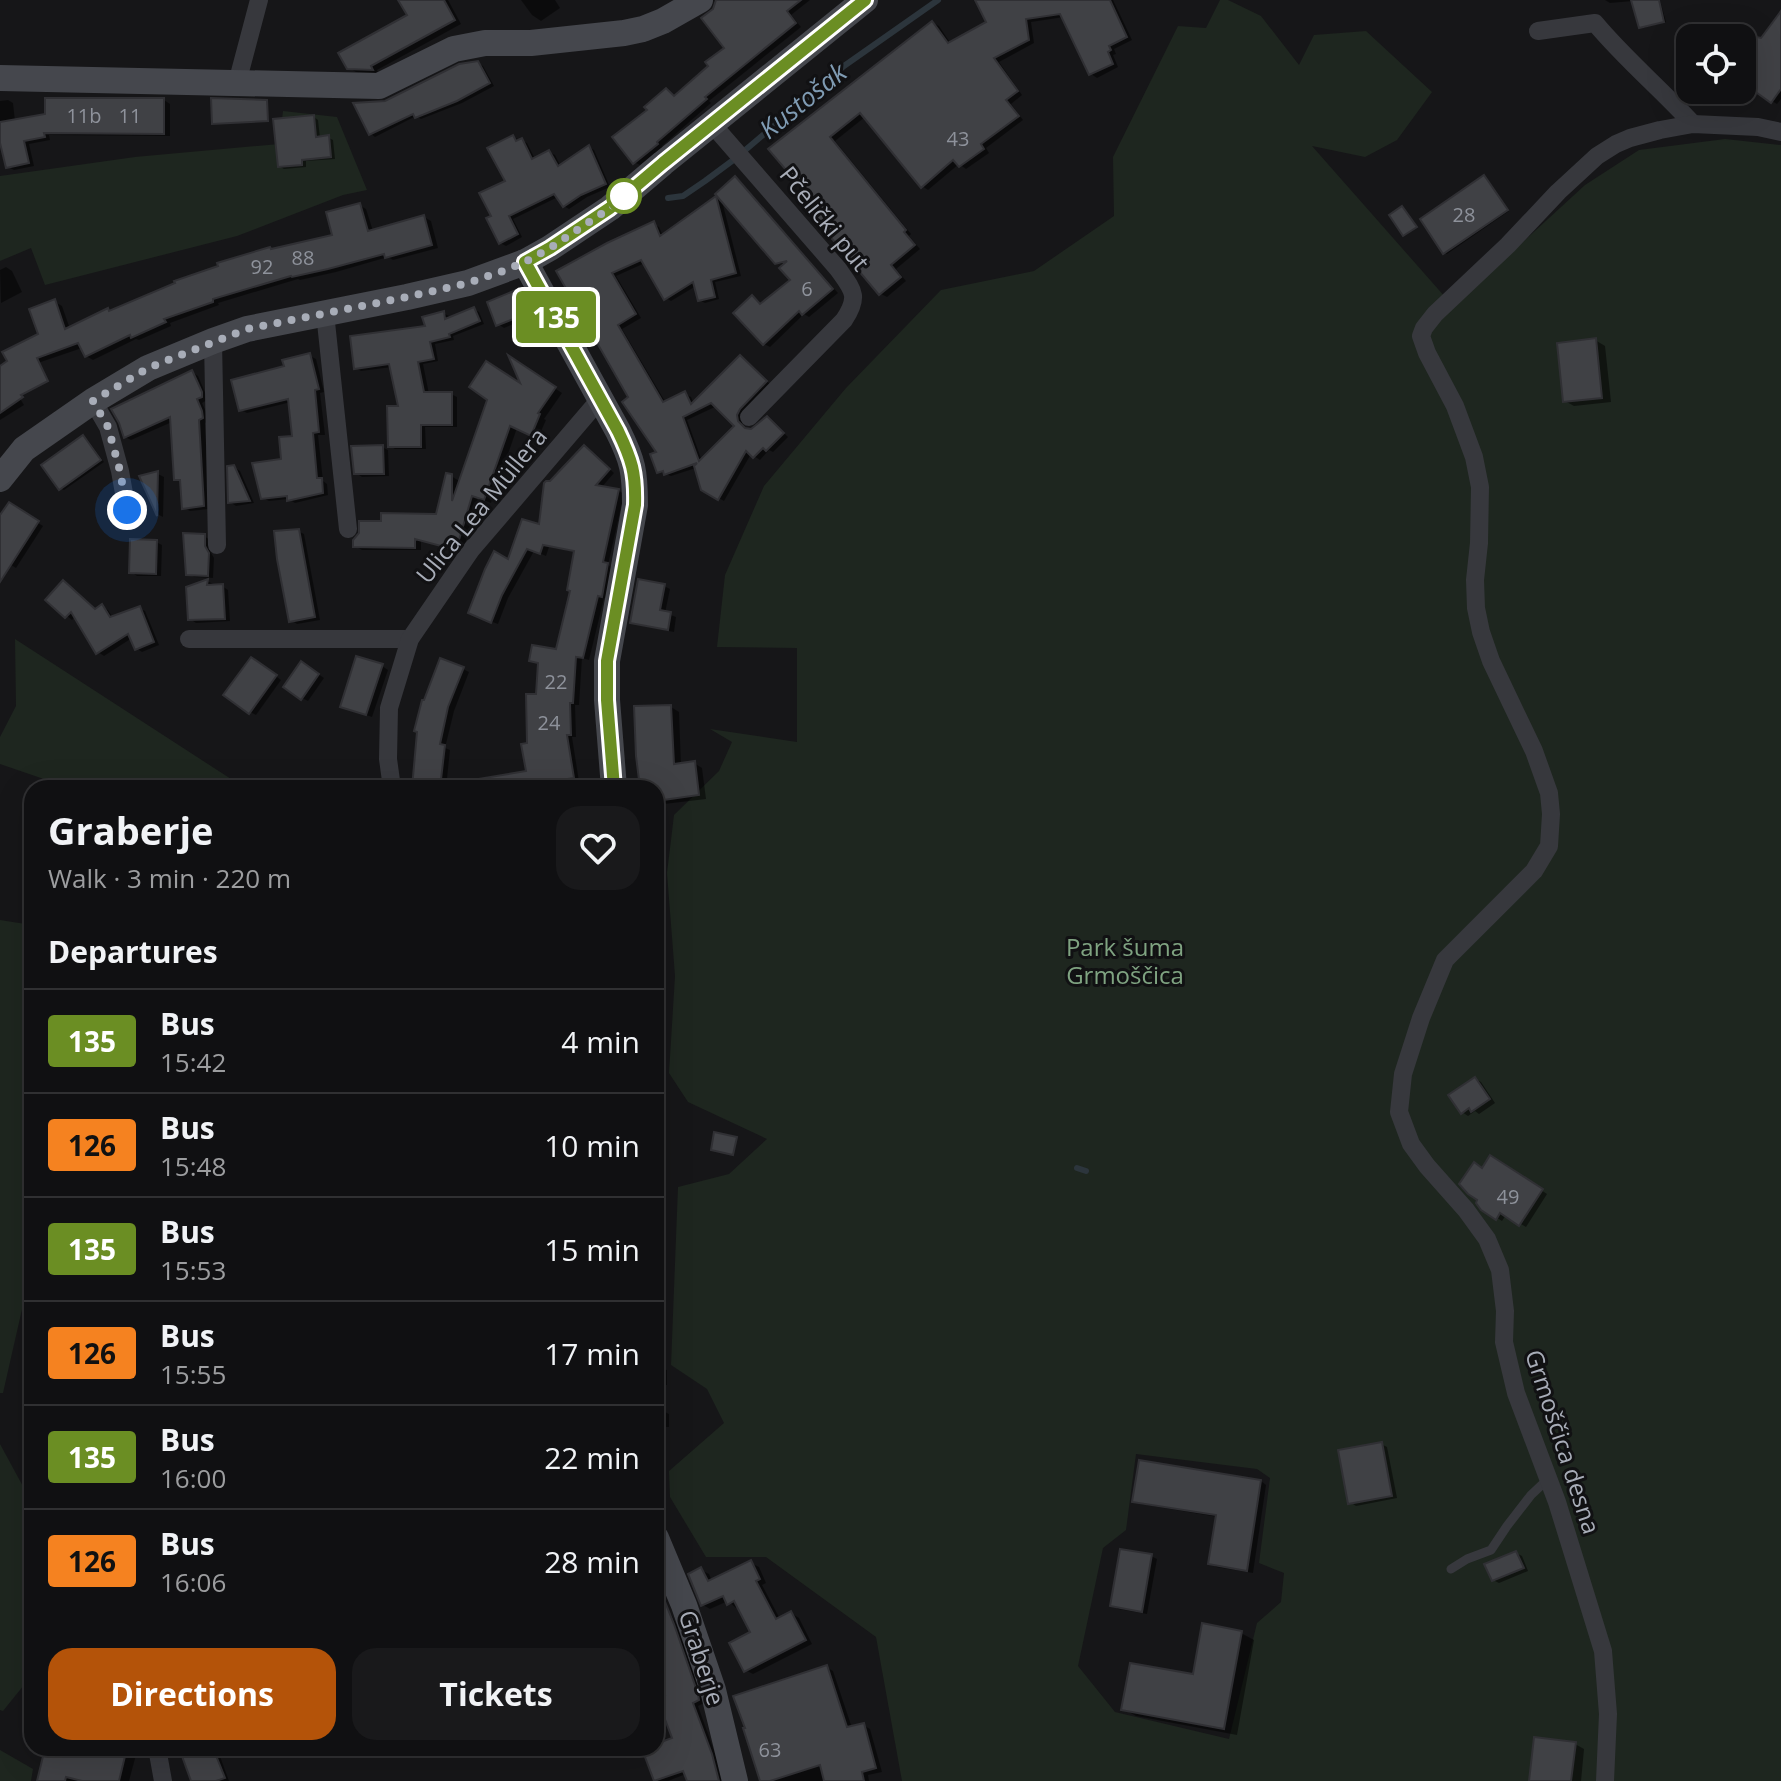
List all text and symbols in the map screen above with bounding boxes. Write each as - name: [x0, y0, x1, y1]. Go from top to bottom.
- map controls: [1676, 24, 1756, 104]
- button: locate: [1676, 24, 1756, 104]
- water label: Kustošak: [751, 53, 855, 146]
- house number: 11b: [66, 102, 102, 129]
- house number: 11: [119, 102, 141, 129]
- house number: 43: [947, 125, 969, 152]
- street label: Pčelički put: [773, 159, 878, 277]
- unlabelled marker: [607, 179, 641, 213]
- house number: 28: [1453, 201, 1475, 228]
- house number: 88: [292, 244, 314, 271]
- house number: 92: [251, 253, 273, 280]
- house number: 6: [801, 275, 813, 302]
- line badge: 135: [510, 291, 602, 343]
- text: 135: [532, 298, 580, 336]
- street label: Ulica Lea Müllera: [408, 420, 554, 590]
- your location: [107, 490, 147, 530]
- house number: 22: [545, 668, 567, 695]
- house number: 24: [538, 709, 561, 736]
- text: Graberje: [48, 804, 214, 856]
- button: heart: [556, 806, 640, 890]
- text: Walk · 3 min · 220 m: [48, 860, 291, 896]
- park label: Park šuma Grmoščica: [1066, 930, 1184, 991]
- text: Departures: [48, 931, 218, 972]
- text: Bus: [160, 1003, 215, 1044]
- text: 4 min: [561, 1021, 640, 1062]
- text: 135: [68, 1022, 116, 1060]
- text: 15:42: [160, 1044, 226, 1080]
- text: Bus: [160, 1107, 215, 1148]
- text: 10 min: [544, 1125, 640, 1166]
- text: 126: [68, 1126, 116, 1164]
- text: 15:48: [160, 1148, 226, 1184]
- house number: 49: [1497, 1183, 1519, 1210]
- text: Bus: [160, 1211, 215, 1252]
- text: 15 min: [544, 1229, 640, 1270]
- text: 135: [68, 1230, 116, 1268]
- text: 15:53: [160, 1252, 226, 1288]
- text: Bus: [160, 1315, 215, 1356]
- text: 17 min: [544, 1333, 640, 1374]
- text: 126: [68, 1334, 116, 1372]
- street label: Grmoščica desna: [1518, 1345, 1609, 1538]
- text: 15:55: [160, 1356, 226, 1392]
- text: Bus: [160, 1419, 215, 1460]
- text: 22 min: [544, 1437, 640, 1478]
- text: 135: [68, 1438, 116, 1476]
- text: 16:00: [160, 1460, 226, 1496]
- text: Bus: [160, 1523, 215, 1564]
- text: 28 min: [544, 1541, 640, 1582]
- text: 126: [68, 1542, 116, 1580]
- text: 16:06: [160, 1564, 226, 1600]
- street label: Graberje: [672, 1606, 733, 1709]
- button: Directions: [48, 1648, 336, 1740]
- button: Tickets: [352, 1648, 640, 1740]
- house number: 63: [759, 1736, 781, 1763]

